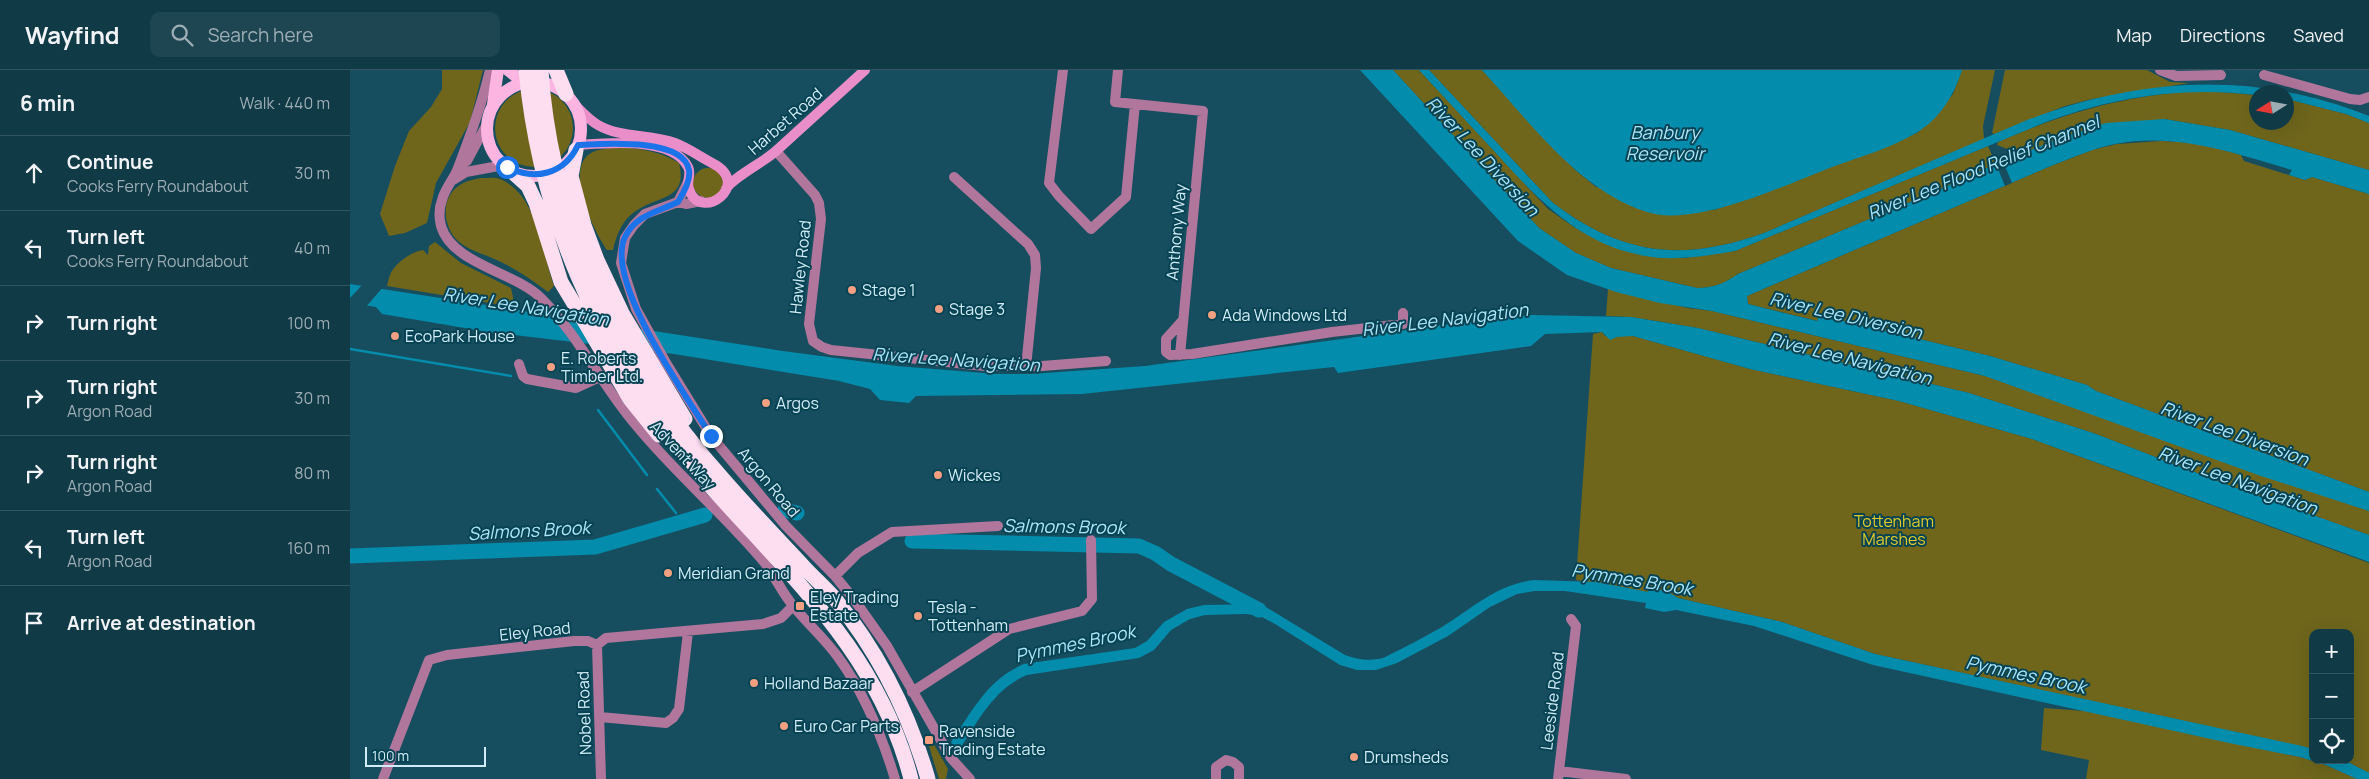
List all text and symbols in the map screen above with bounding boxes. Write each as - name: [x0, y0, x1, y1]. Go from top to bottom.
- search box: [150, 12, 500, 57]
- text: Wayfind: [25, 18, 120, 51]
- icon: search: [168, 21, 196, 49]
- text: Search here: [208, 22, 313, 48]
- text: Map: [2116, 23, 2152, 47]
- text: Directions: [2180, 23, 2265, 47]
- text: Saved: [2293, 23, 2344, 47]
- street label: Harbet Road: [743, 83, 827, 159]
- north arrow: [2249, 85, 2294, 130]
- text: 6 min: [20, 89, 75, 117]
- water label: River Lee Diversion: [1421, 91, 1546, 222]
- text: Walk · 440 m: [240, 92, 330, 114]
- water label: River Lee Flood Relief Channel: [1864, 108, 2105, 225]
- water label: Banbury Reservoir: [1626, 120, 1707, 165]
- text: Continue: [67, 149, 153, 175]
- route start: [496, 156, 519, 179]
- icon: ahead: [20, 159, 48, 187]
- text: 30 m: [295, 162, 330, 184]
- text: Cooks Ferry Roundabout: [67, 175, 249, 197]
- street label: Anthony Way: [1161, 182, 1191, 281]
- street label: Hawley Road: [784, 219, 816, 315]
- text: Turn left: [67, 224, 145, 250]
- icon: left: [20, 234, 48, 262]
- text: 40 m: [294, 237, 330, 259]
- text: Cooks Ferry Roundabout: [67, 250, 249, 272]
- place label: Stage 1: [862, 279, 915, 301]
- water label: River Lee Navigation: [441, 281, 612, 331]
- marker: Stage 1: [846, 284, 858, 296]
- water label: River Lee Diversion: [1768, 286, 1926, 344]
- water label: River Lee Navigation: [1360, 297, 1531, 341]
- place label: Stage 3: [949, 298, 1005, 320]
- marker: Stage 3: [933, 303, 945, 315]
- place label: Ada Windows Ltd: [1222, 304, 1347, 326]
- icon: right: [20, 309, 48, 337]
- marker: Ada Windows Ltd: [1206, 309, 1218, 321]
- text: Turn right: [67, 310, 157, 336]
- text: 100 m: [287, 312, 330, 334]
- place label: EcoPark House: [405, 325, 515, 347]
- water label: River Lee Navigation: [1766, 326, 1935, 390]
- marker: EcoPark House: [389, 330, 401, 342]
- water label: River Lee Navigation: [872, 341, 1042, 377]
- place label: E. Roberts Timber Ltd.: [561, 347, 643, 387]
- marker: E. Roberts Timber Ltd.: [545, 361, 557, 373]
- text: Turn right: [67, 374, 157, 400]
- icon: right: [20, 384, 48, 412]
- text: 30 m: [295, 387, 330, 409]
- place label: Argos: [776, 392, 819, 414]
- water label: River Lee Diversion: [2158, 395, 2313, 471]
- marker: Argos: [760, 397, 772, 409]
- text: Argon Road: [67, 400, 152, 422]
- street label: Advent Way: [645, 416, 721, 495]
- route end: [700, 425, 723, 448]
- water label: River Lee Navigation: [2155, 440, 2322, 520]
- street label: Argon Road: [733, 442, 805, 522]
- text: Turn right: [67, 449, 157, 475]
- icon: right: [20, 459, 48, 487]
- text: 80 m: [294, 462, 330, 484]
- place label: Wickes: [948, 464, 1001, 486]
- marker: Wickes: [932, 469, 944, 481]
- text: Argon Road: [67, 475, 152, 497]
- park label: Tottenham Marshes: [1854, 510, 1934, 550]
- water label: Salmons Brook: [1003, 513, 1128, 539]
- water label: Salmons Brook: [467, 515, 594, 545]
- text: Turn left: [67, 524, 145, 550]
- icon: left: [20, 534, 48, 562]
- text: 160 m: [287, 537, 330, 559]
- text: Argon Road: [67, 550, 152, 572]
- water label: Pymmes Brook: [1570, 558, 1697, 601]
- place label: Meridian Grand: [678, 562, 790, 584]
- marker: Meridian Grand: [662, 567, 674, 579]
- place label: Eley Trading Estate: [810, 586, 899, 626]
- place label: Tesla - Tottenham: [928, 596, 1008, 636]
- marker: Eley Trading Estate: [794, 600, 806, 612]
- icon: arrive: [20, 609, 48, 637]
- text: Arrive at destination: [67, 610, 256, 636]
- marker: Tesla - Tottenham: [912, 610, 924, 622]
- street label: Eley Road: [498, 616, 572, 646]
- water label: Pymmes Brook: [1013, 618, 1140, 667]
- map controls: [2309, 629, 2354, 764]
- button: +: [2309, 629, 2354, 674]
- water label: Pymmes Brook: [1964, 650, 2091, 699]
- street label: Leeside Road: [1535, 651, 1569, 751]
- street label: Nobel Road: [572, 671, 596, 755]
- place label: Holland Bazaar: [764, 672, 873, 694]
- button: −: [2309, 674, 2354, 719]
- marker: Holland Bazaar: [748, 677, 760, 689]
- place label: Euro Car Parts: [794, 715, 899, 737]
- button: locate: [2309, 719, 2354, 764]
- marker: Euro Car Parts: [778, 720, 790, 732]
- place label: Ravenside Trading Estate: [939, 720, 1046, 760]
- marker: Ravenside Trading Estate: [923, 734, 935, 746]
- scale bar: [365, 744, 486, 767]
- text: 100 m: [372, 746, 409, 765]
- place label: Drumsheds: [1364, 746, 1449, 768]
- marker: Drumsheds: [1348, 751, 1360, 763]

